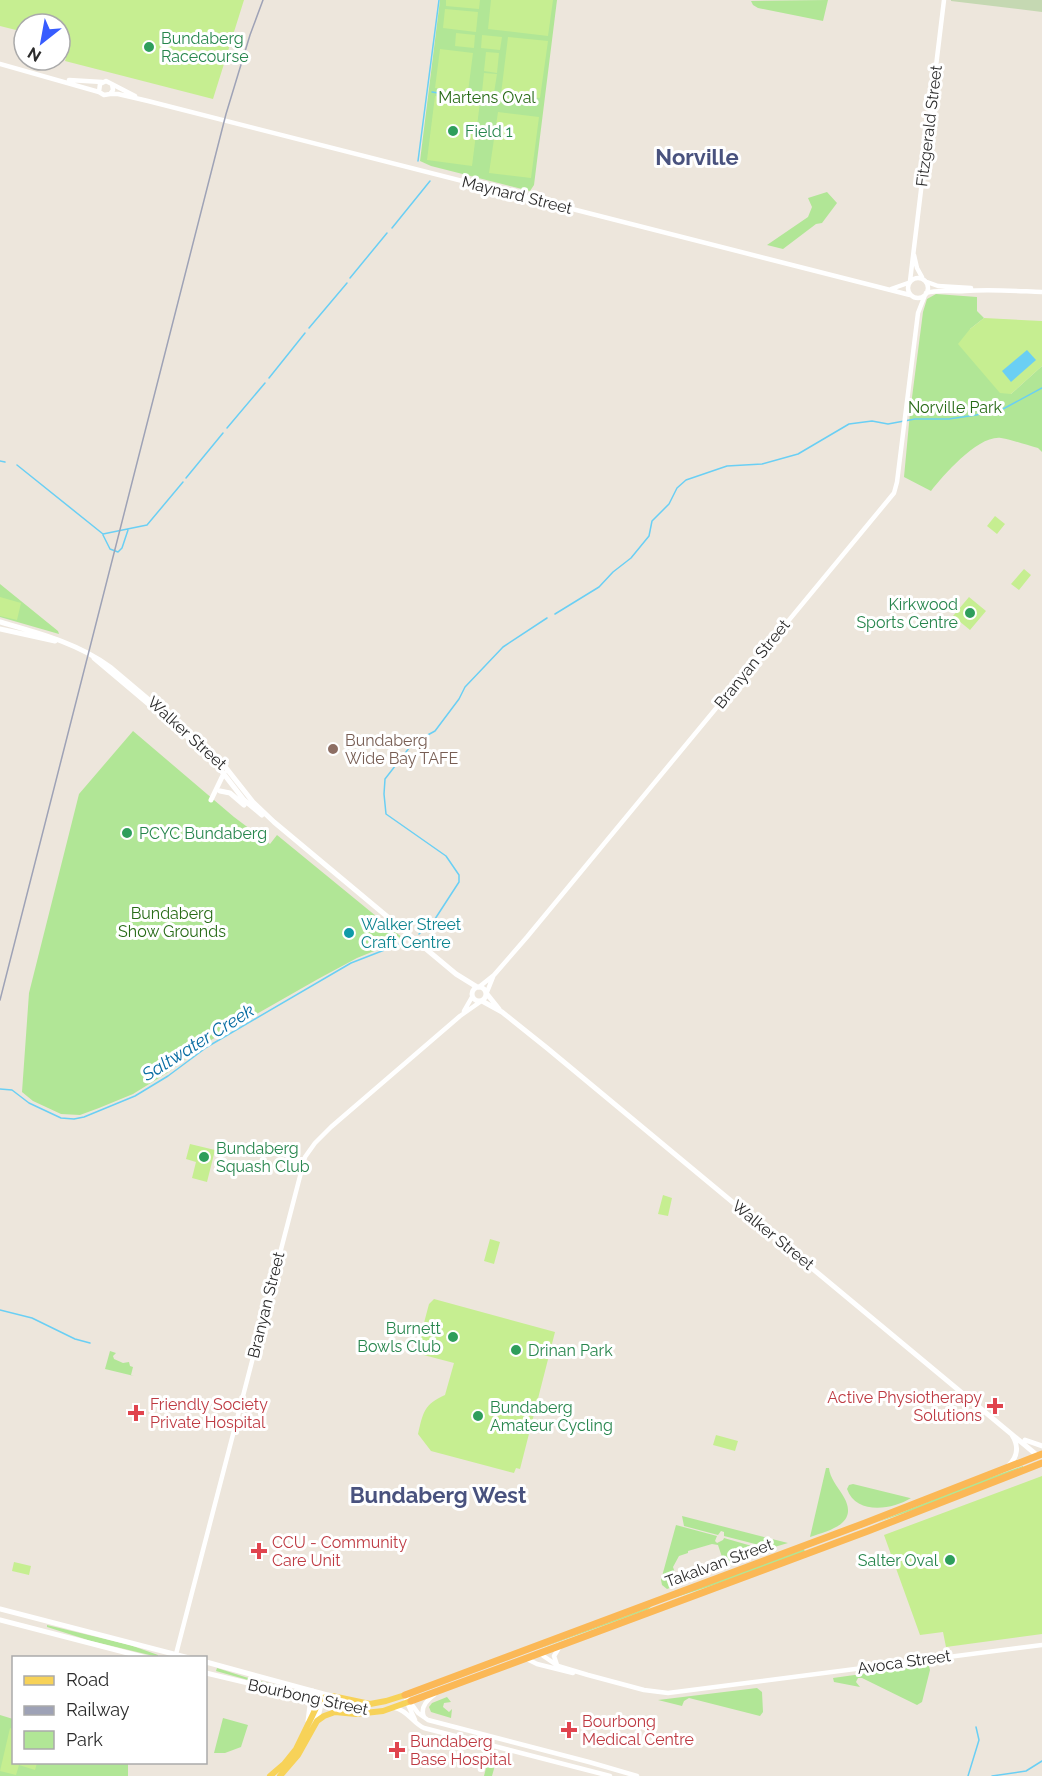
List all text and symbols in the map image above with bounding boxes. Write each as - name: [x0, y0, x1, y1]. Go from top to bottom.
- north arrow: [12, 12, 72, 72]
- place label: Bundaberg Racecourse: [161, 29, 249, 66]
- marker: Bundaberg Racecourse: [142, 40, 156, 54]
- text: N: [24, 43, 45, 66]
- street label: Fitzgerald Street: [912, 64, 946, 188]
- park label: Martens Oval: [438, 88, 536, 107]
- place label: Field 1: [465, 122, 513, 141]
- marker: Field 1: [446, 124, 460, 138]
- district label: Norville: [655, 144, 739, 170]
- street label: Maynard Street: [460, 172, 575, 218]
- park label: Norville Park: [908, 398, 1003, 417]
- place label: Kirkwood Sports Centre: [856, 595, 958, 632]
- marker: Kirkwood Sports Centre: [963, 606, 977, 620]
- street label: Branyan Street: [710, 615, 794, 712]
- street label: Walker Street: [143, 692, 231, 774]
- place label: Bundaberg Wide Bay TAFE: [345, 731, 459, 768]
- marker: Bundaberg Wide Bay TAFE: [326, 742, 340, 756]
- place label: PCYC Bundaberg: [139, 824, 267, 843]
- marker: PCYC Bundaberg: [120, 826, 134, 840]
- park label: Bundaberg Show Grounds: [118, 904, 226, 941]
- place label: Walker Street Craft Centre: [361, 915, 462, 952]
- marker: Walker Street Craft Centre: [342, 926, 356, 940]
- water label: Saltwater Creek: [137, 999, 258, 1085]
- place label: Bundaberg Squash Club: [216, 1139, 310, 1176]
- marker: Bundaberg Squash Club: [197, 1150, 211, 1164]
- street label: Walker Street: [728, 1196, 818, 1274]
- street label: Branyan Street: [244, 1249, 289, 1360]
- place label: Burnett Bowls Club: [357, 1319, 442, 1356]
- marker: Burnett Bowls Club: [446, 1330, 460, 1344]
- place label: Drinan Park: [528, 1341, 613, 1360]
- marker: Drinan Park: [509, 1343, 523, 1357]
- place label: Active Physiotherapy Solutions: [827, 1388, 982, 1425]
- place label: Friendly Society Private Hospital: [150, 1395, 268, 1432]
- marker: Active Physiotherapy Solutions: [986, 1397, 1004, 1415]
- place label: Bundaberg Amateur Cycling: [490, 1398, 613, 1435]
- marker: Friendly Society Private Hospital: [127, 1404, 145, 1422]
- marker: Bundaberg Amateur Cycling: [471, 1409, 485, 1423]
- district label: Bundaberg West: [350, 1482, 527, 1508]
- place label: CCU - Community Care Unit: [272, 1533, 407, 1570]
- street label: Takalvan Street: [663, 1535, 776, 1591]
- marker: CCU - Community Care Unit: [250, 1542, 268, 1560]
- place label: Salter Oval: [858, 1551, 939, 1570]
- marker: Salter Oval: [943, 1553, 957, 1567]
- street label: Avoca Street: [856, 1646, 952, 1678]
- legend: [12, 1656, 207, 1764]
- text: Road: [66, 1669, 109, 1690]
- street label: Bourbong Street: [246, 1675, 370, 1719]
- text: Railway: [66, 1699, 130, 1720]
- place label: Bourbong Medical Centre: [582, 1712, 694, 1749]
- marker: Bourbong Medical Centre: [560, 1721, 578, 1739]
- text: Park: [66, 1729, 103, 1750]
- place label: Bundaberg Base Hospital: [410, 1732, 512, 1769]
- marker: Bundaberg Base Hospital: [388, 1741, 406, 1759]

